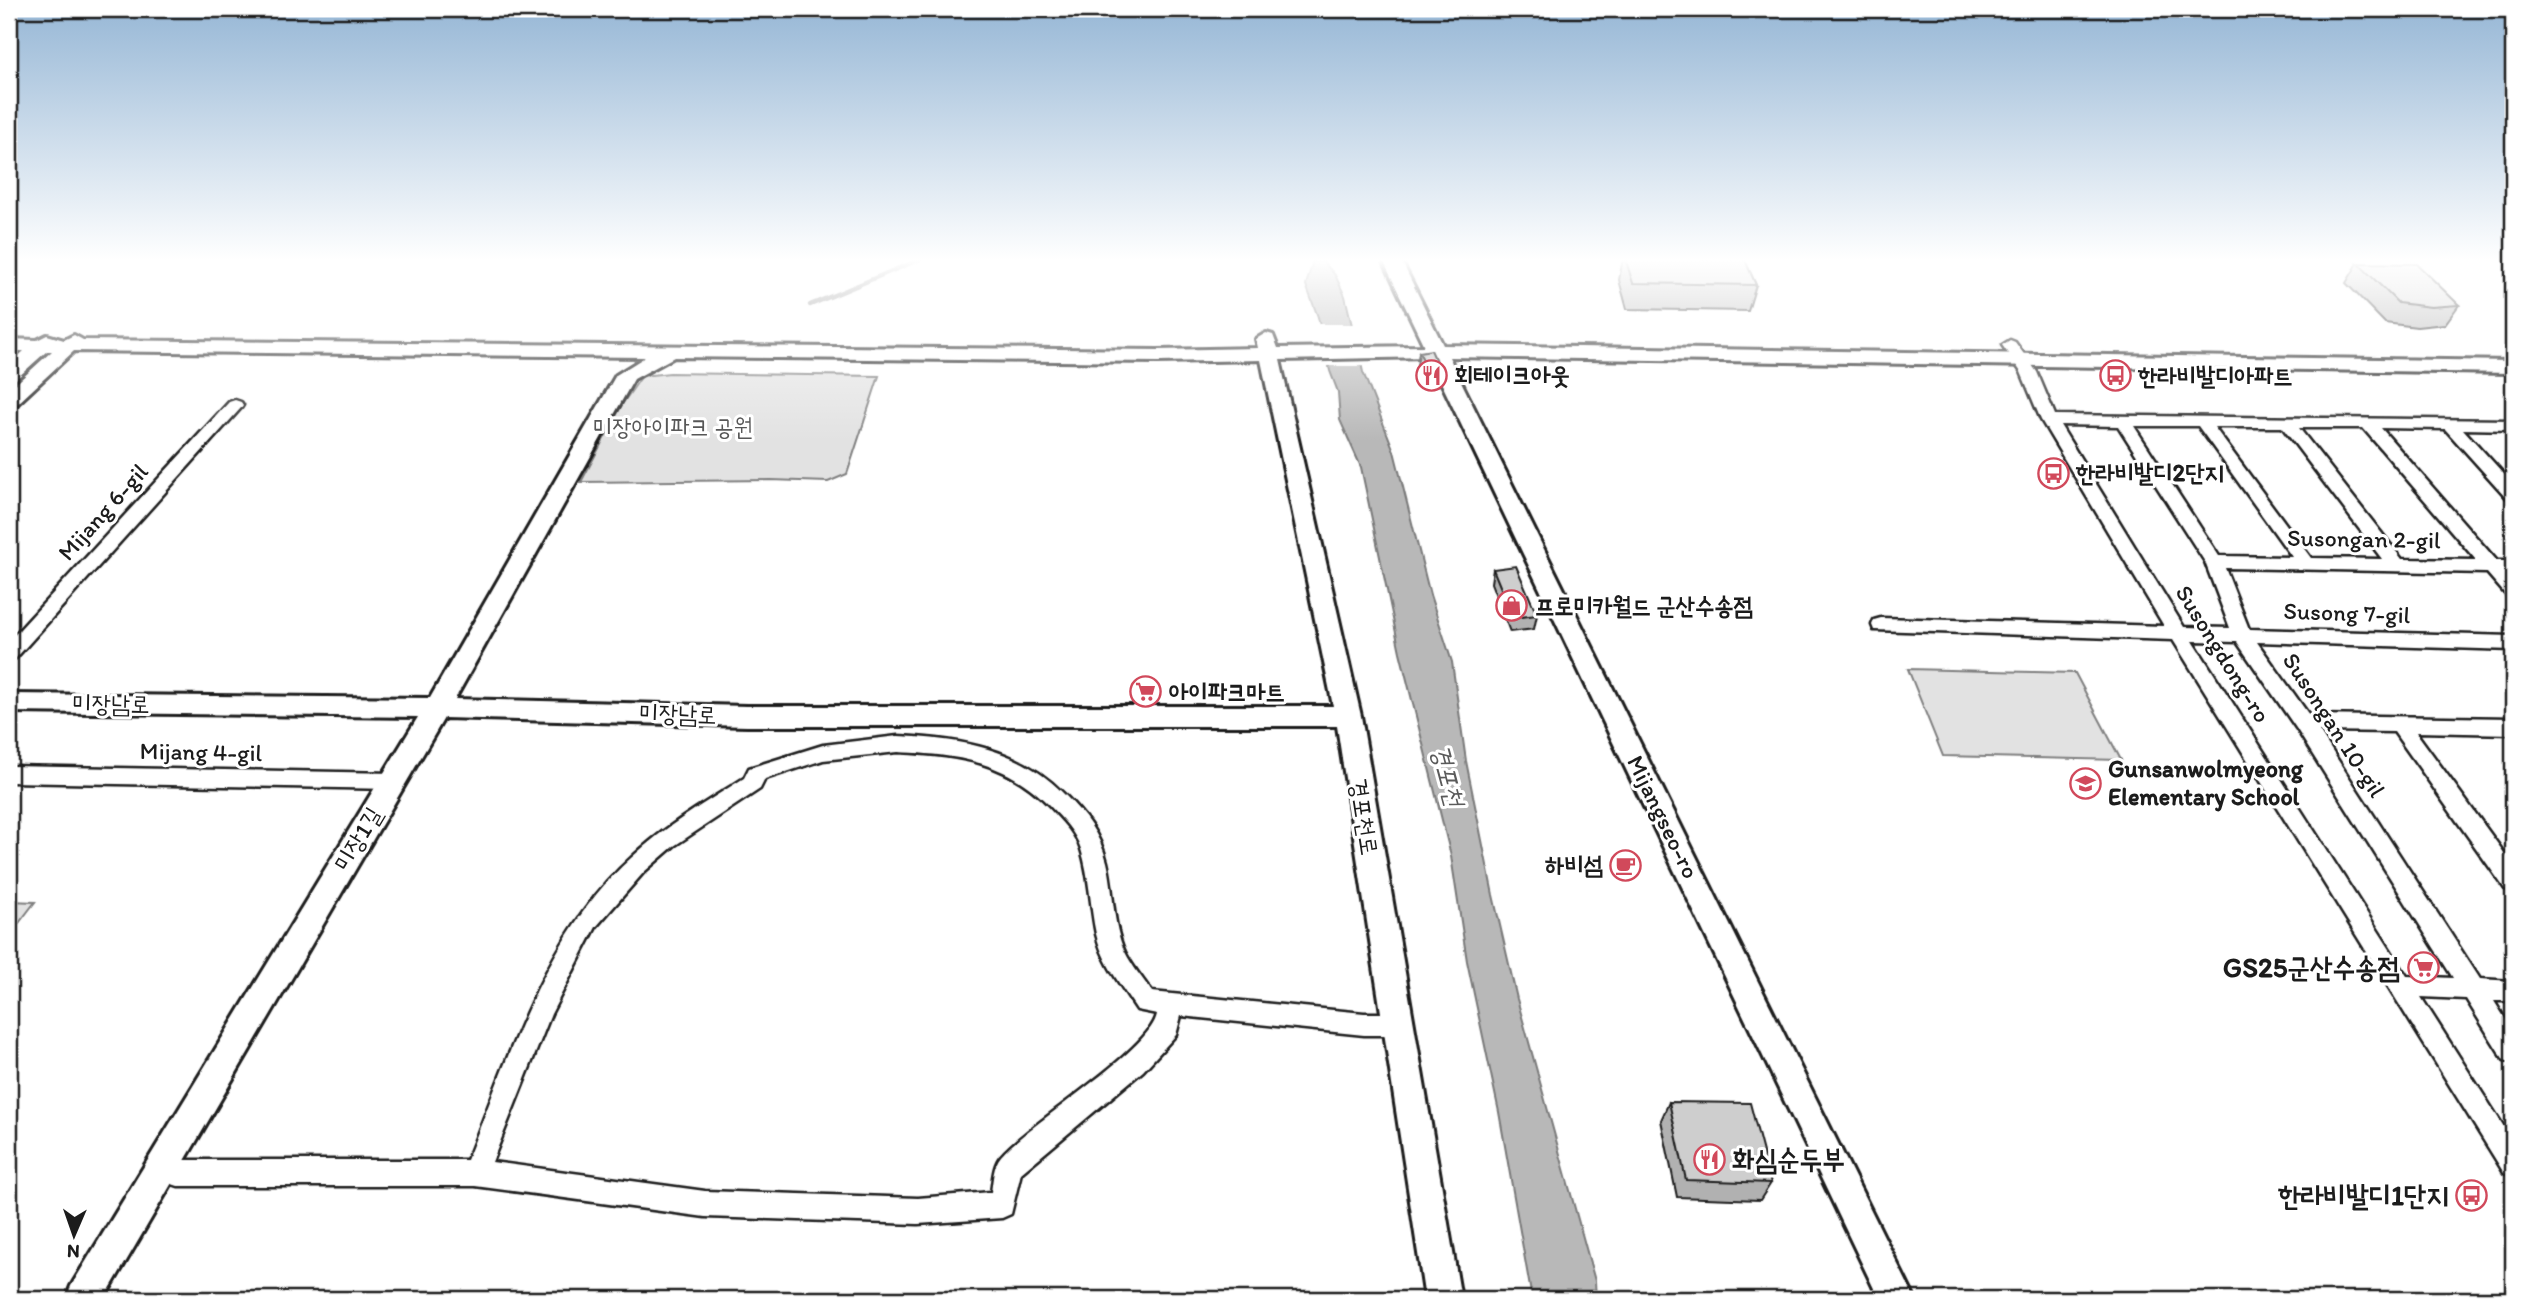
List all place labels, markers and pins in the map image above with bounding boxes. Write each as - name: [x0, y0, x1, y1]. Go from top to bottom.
- restaurant icon: 회테이크아웃: [1414, 358, 1448, 392]
- bus stop icon: 한라비발디아파트: [2098, 359, 2132, 393]
- place label: 회테이크아웃: [1454, 360, 1570, 389]
- place label: 한라비발디아파트: [2137, 361, 2293, 390]
- bus stop icon: 한라비발디2단지: [2036, 456, 2070, 490]
- place label: 한라비발디2단지: [2075, 458, 2224, 487]
- shop icon: 프로미카월드 군산수송점: [1495, 589, 1529, 623]
- place label: 프로미카월드 군산수송점: [1535, 591, 1753, 620]
- supermarket icon: 아이파크마트: [1129, 675, 1163, 709]
- place label: 아이파크마트: [1169, 677, 1285, 706]
- place label: Gunsanwolmyeong Elementary School: [2108, 754, 2304, 812]
- school or university icon: Gunsanwolmyeong Elementary School: [2068, 766, 2102, 800]
- cafe icon: 하비섬: [1609, 848, 1643, 882]
- place label: 하비섬: [1545, 850, 1603, 879]
- place label: GS25군산수송점: [2223, 950, 2400, 984]
- supermarket icon: GS25군산수송점: [2406, 950, 2440, 984]
- restaurant icon: 화심순두부: [1692, 1142, 1726, 1176]
- place label: 화심순두부: [1732, 1142, 1845, 1176]
- place label: 한라비발디1단지: [2277, 1178, 2449, 1212]
- bus stop icon: 한라비발디1단지: [2455, 1178, 2489, 1212]

